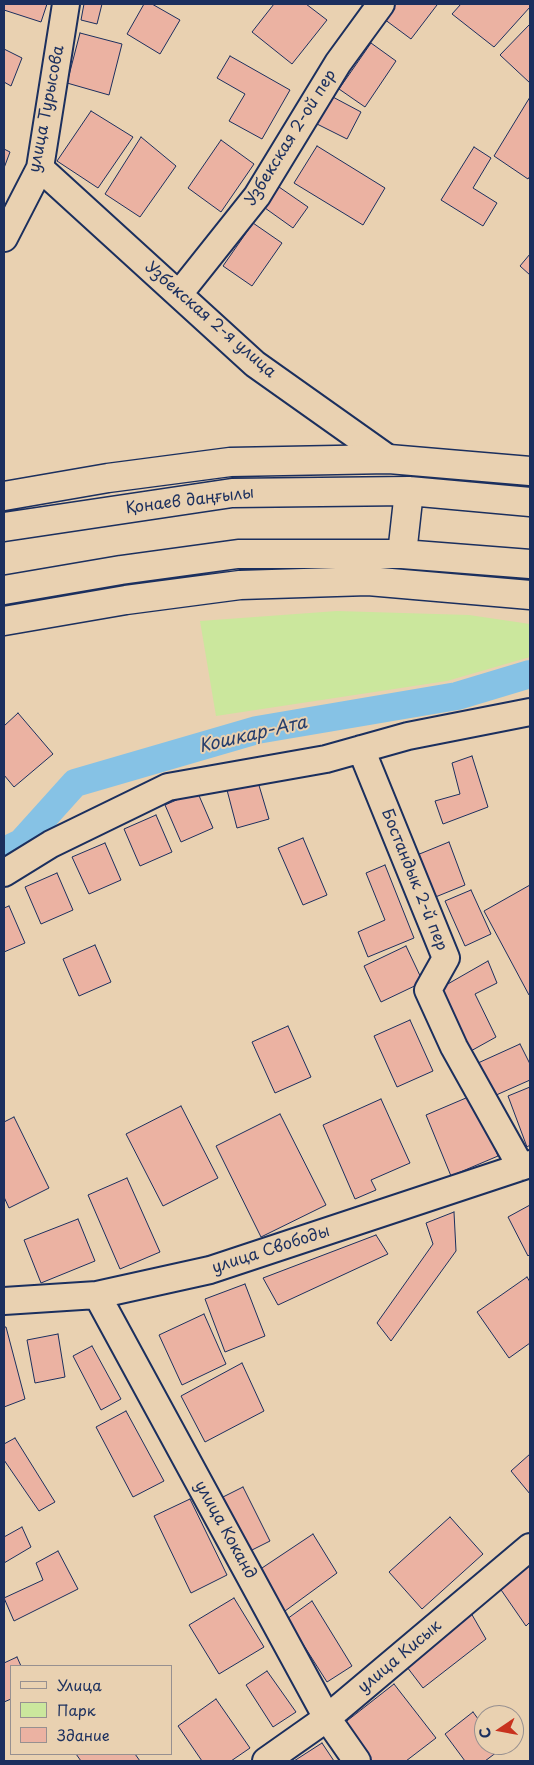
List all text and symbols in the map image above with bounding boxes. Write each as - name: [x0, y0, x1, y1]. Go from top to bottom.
- street label: улица Турысова: [25, 44, 69, 174]
- street label: Узбекская 2-ой пер: [241, 66, 341, 210]
- street label: Узбекская 2-я улица: [141, 258, 279, 382]
- street label: Қонаев даңғылы: [125, 484, 255, 518]
- water label: Кошкар-Ата: [197, 712, 309, 758]
- street label: Бостандык 2-й пер: [377, 806, 451, 954]
- street label: улица Свободы: [210, 1222, 332, 1278]
- street label: улица Коканд: [190, 1477, 260, 1583]
- street label: улица Кисык: [354, 1617, 446, 1697]
- legend: [10, 1665, 172, 1755]
- text: Улица: [57, 1673, 102, 1696]
- text: Парк: [57, 1698, 96, 1721]
- north arrow: [474, 1705, 524, 1755]
- text: Здание: [57, 1723, 110, 1746]
- text: С: [473, 1726, 496, 1740]

